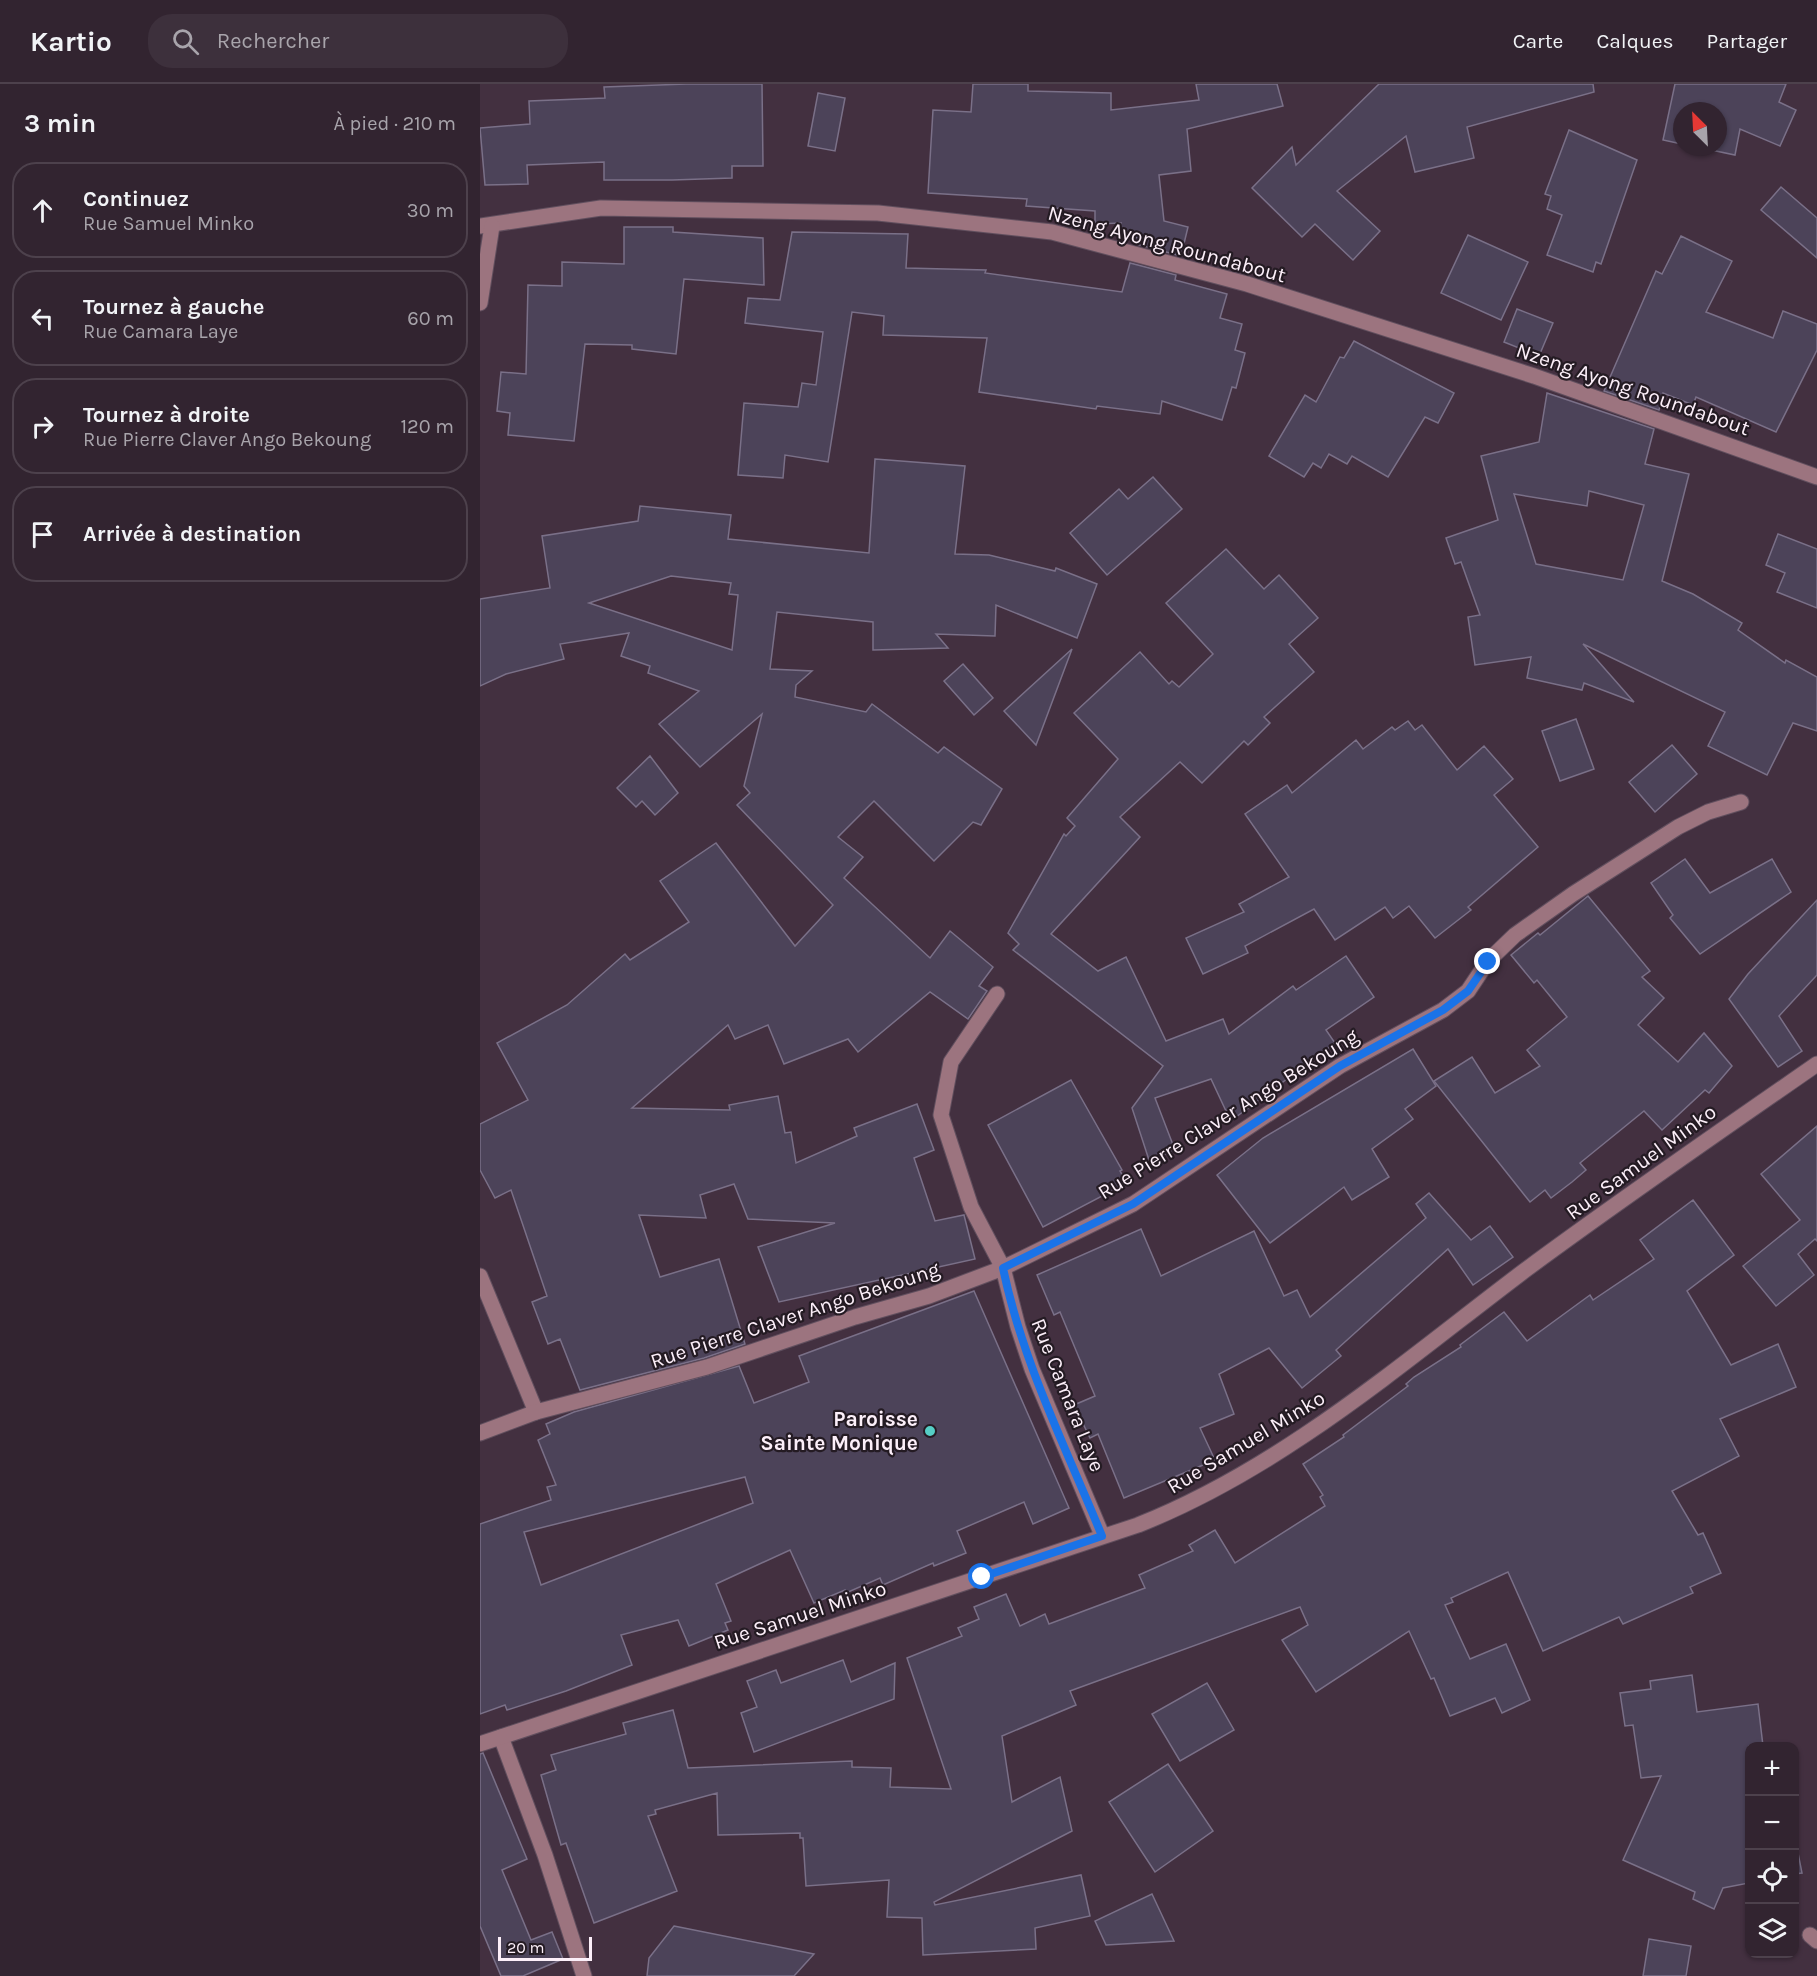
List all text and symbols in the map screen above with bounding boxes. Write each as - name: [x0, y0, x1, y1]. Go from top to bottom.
- search box: [148, 14, 568, 68]
- text: Kartio: [30, 25, 112, 58]
- icon: search: [169, 25, 202, 58]
- text: Rechercher: [217, 28, 329, 54]
- text: Carte: [1513, 29, 1563, 53]
- text: Calques: [1596, 29, 1674, 53]
- text: Partager: [1707, 29, 1787, 53]
- north arrow: [1673, 102, 1727, 156]
- text: 3 min: [24, 108, 96, 139]
- text: À pied · 210 m: [333, 112, 456, 135]
- text: Continuez: [83, 186, 189, 212]
- icon: ahead: [26, 194, 59, 227]
- text: 30 m: [407, 199, 454, 222]
- street label: Nzeng Ayong Roundabout: [1046, 201, 1289, 287]
- text: Rue Samuel Minko: [83, 212, 254, 235]
- text: Tournez à gauche: [83, 294, 264, 320]
- icon: left: [26, 302, 59, 335]
- text: 60 m: [407, 307, 454, 330]
- text: Rue Camara Laye: [83, 320, 238, 343]
- street label: Nzeng Ayong Roundabout: [1513, 338, 1753, 440]
- text: Tournez à droite: [83, 402, 250, 428]
- icon: right: [26, 410, 59, 443]
- text: 120 m: [400, 415, 454, 438]
- text: Rue Pierre Claver Ango Bekoung: [83, 428, 371, 451]
- icon: arrive: [26, 518, 59, 551]
- text: Arrivée à destination: [83, 521, 301, 547]
- route end: [1474, 948, 1500, 974]
- street label: Rue Pierre Claver Ango Bekoung: [1093, 1024, 1363, 1204]
- street label: Rue Samuel Minko: [1561, 1099, 1721, 1225]
- street label: Rue Pierre Claver Ango Bekoung: [647, 1257, 943, 1373]
- street label: Rue Camara Laye: [1026, 1315, 1110, 1475]
- street label: Rue Samuel Minko: [1163, 1385, 1329, 1499]
- place label: Paroisse Sainte Monique: [760, 1407, 918, 1456]
- marker: Paroisse Sainte Monique: [923, 1424, 937, 1438]
- route start: [968, 1563, 994, 1589]
- street label: Rue Samuel Minko: [711, 1576, 889, 1654]
- map controls: [1745, 1742, 1799, 1958]
- button: +: [1745, 1742, 1799, 1796]
- button: −: [1745, 1796, 1799, 1850]
- button: locate: [1745, 1850, 1799, 1904]
- button: layers: [1745, 1904, 1799, 1958]
- scale bar: [498, 1934, 592, 1962]
- text: 20 m: [507, 1938, 545, 1957]

